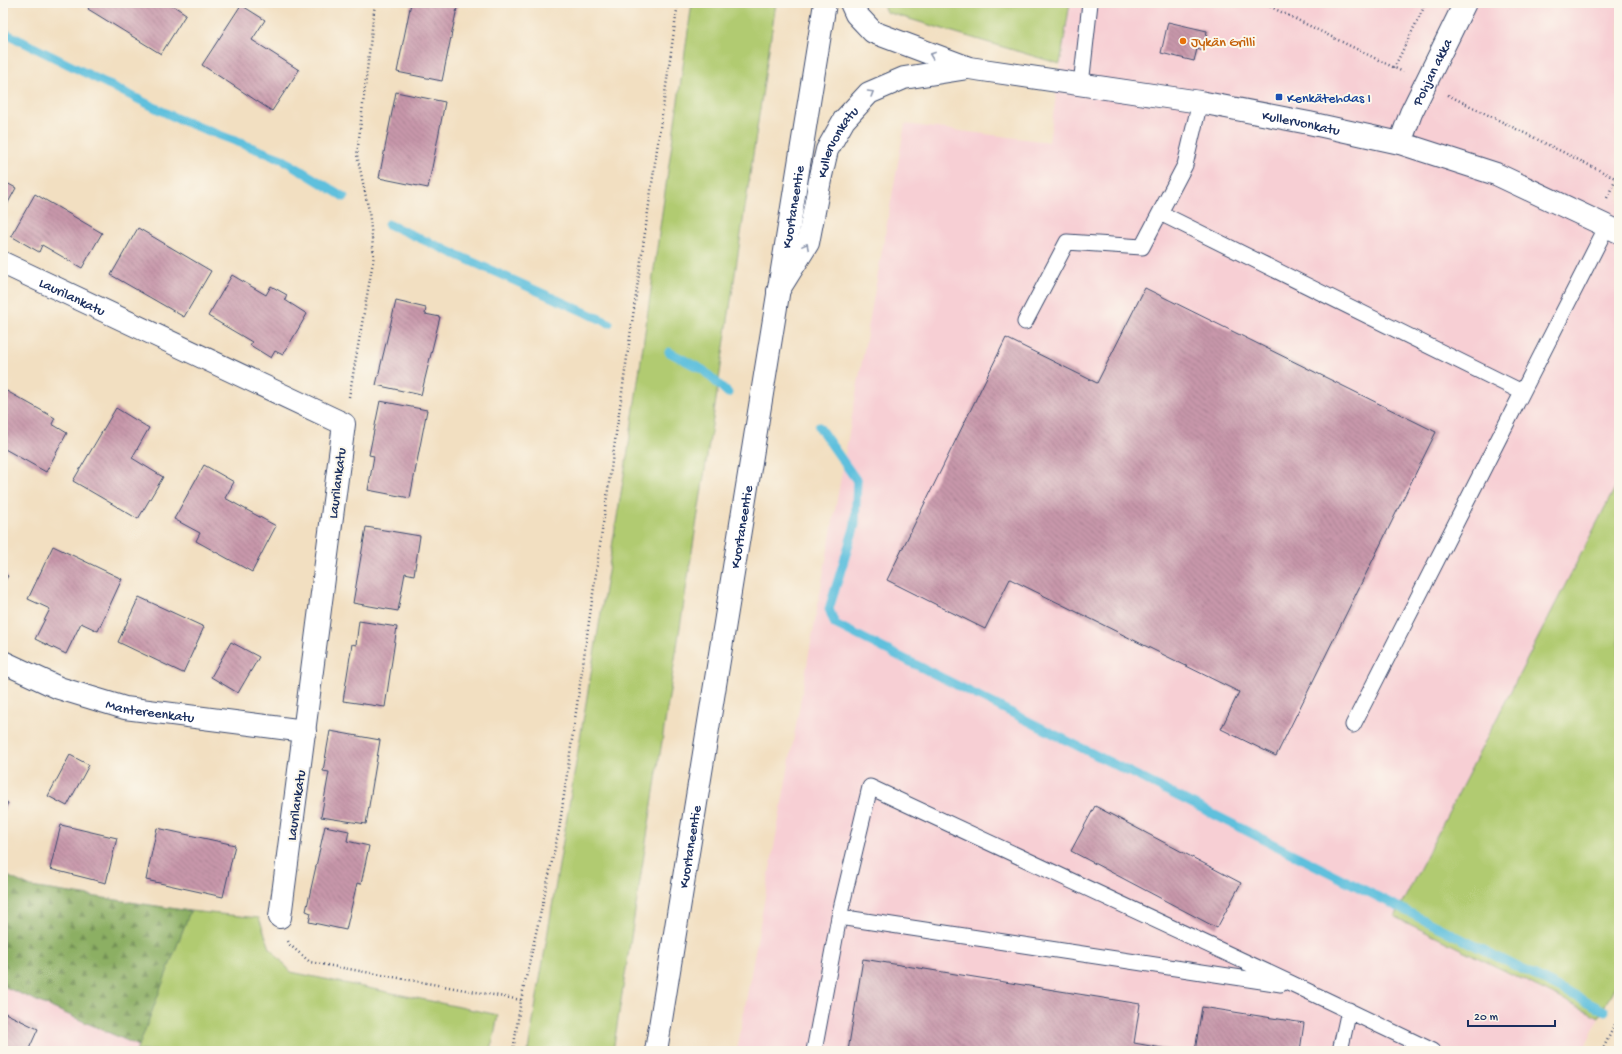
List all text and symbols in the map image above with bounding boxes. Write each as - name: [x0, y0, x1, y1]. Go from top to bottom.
- place label: Jykän Grilli: [1191, 35, 1255, 52]
- street label: Pohjan akka: [1410, 35, 1458, 110]
- marker: Jykän Grilli: [1178, 36, 1188, 46]
- one-way arrow: [929, 51, 936, 60]
- one-way arrow: [867, 91, 874, 98]
- place label: Kenkätehdas I: [1287, 91, 1371, 108]
- marker: Kenkätehdas I: [1274, 92, 1284, 102]
- street label: Kullervonkatu: [815, 103, 864, 180]
- street label: Kullervonkatu: [1260, 108, 1342, 141]
- street label: Kuortaneentie: [780, 164, 810, 250]
- one-way arrow: [801, 243, 809, 250]
- street label: Laurilankatu: [36, 275, 108, 321]
- street label: Laurilankatu: [326, 446, 351, 520]
- street label: Kuortaneentie: [728, 484, 758, 570]
- street label: Mantereenkatu: [103, 697, 196, 728]
- street label: Laurilankatu: [284, 768, 311, 842]
- street label: Kuortaneentie: [676, 804, 707, 890]
- scale bar: [1468, 1002, 1555, 1028]
- text: 20 m: [1474, 1011, 1499, 1025]

